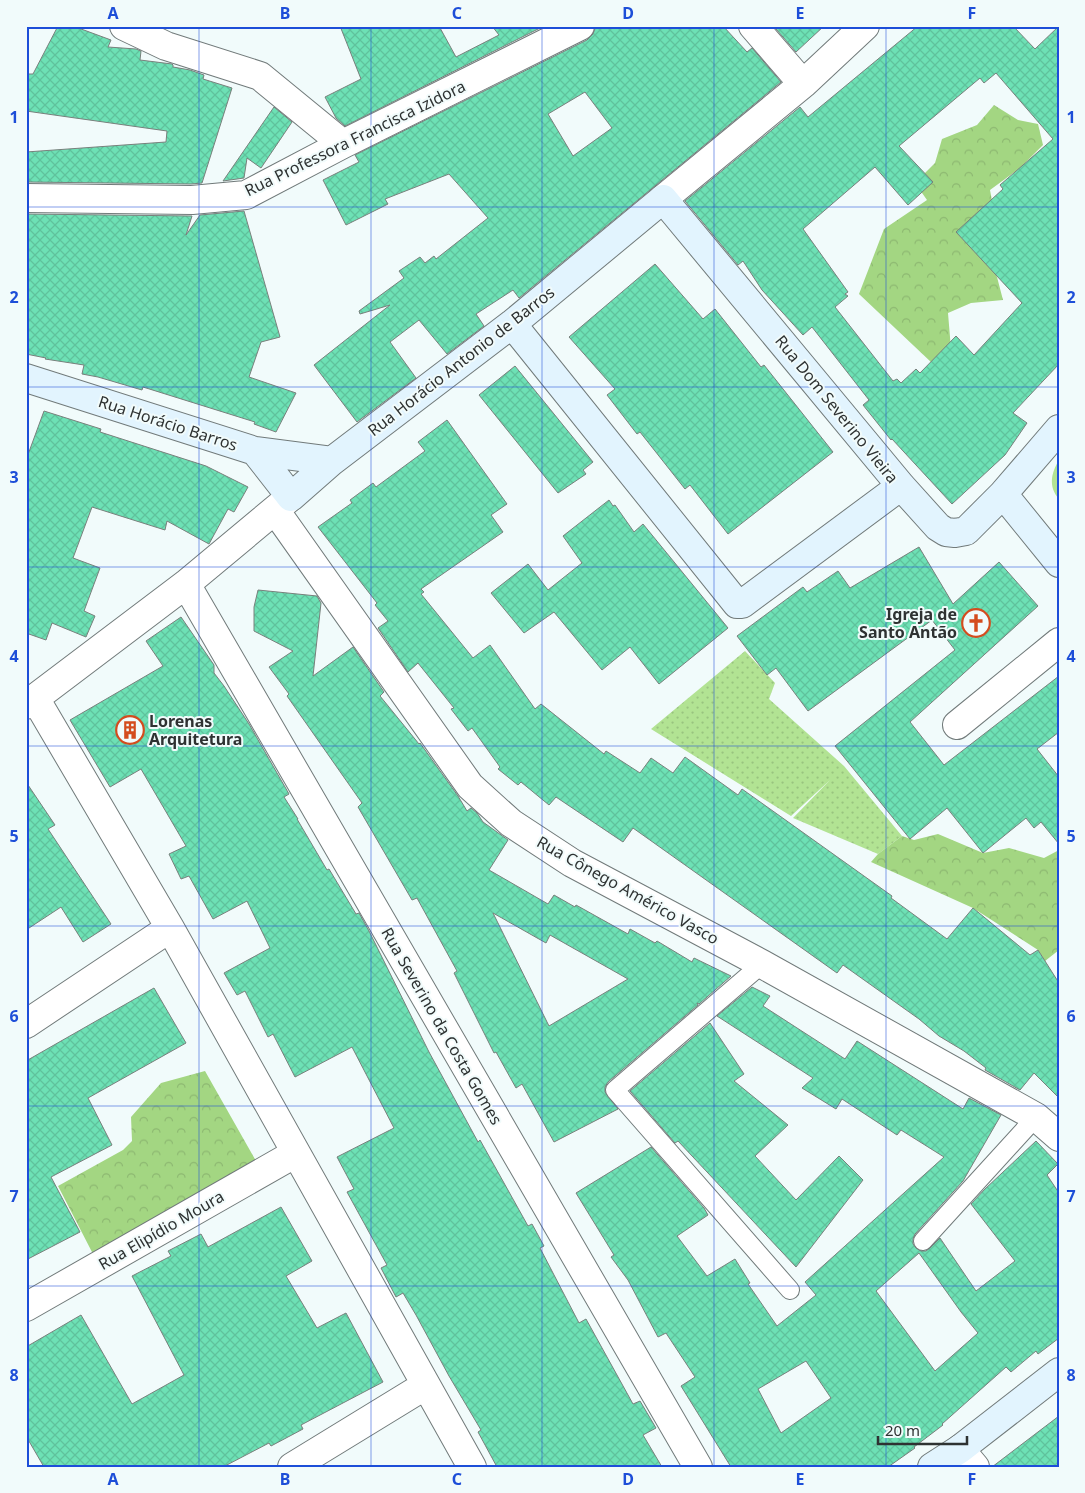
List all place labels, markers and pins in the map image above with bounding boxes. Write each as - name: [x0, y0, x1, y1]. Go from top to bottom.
- place label: Igreja de Santo Antão: [859, 603, 957, 643]
- church icon: Igreja de Santo Antão: [961, 608, 991, 638]
- place label: Lorenas Arquitetura: [149, 710, 242, 750]
- building icon: Lorenas Arquitetura: [115, 715, 145, 745]

